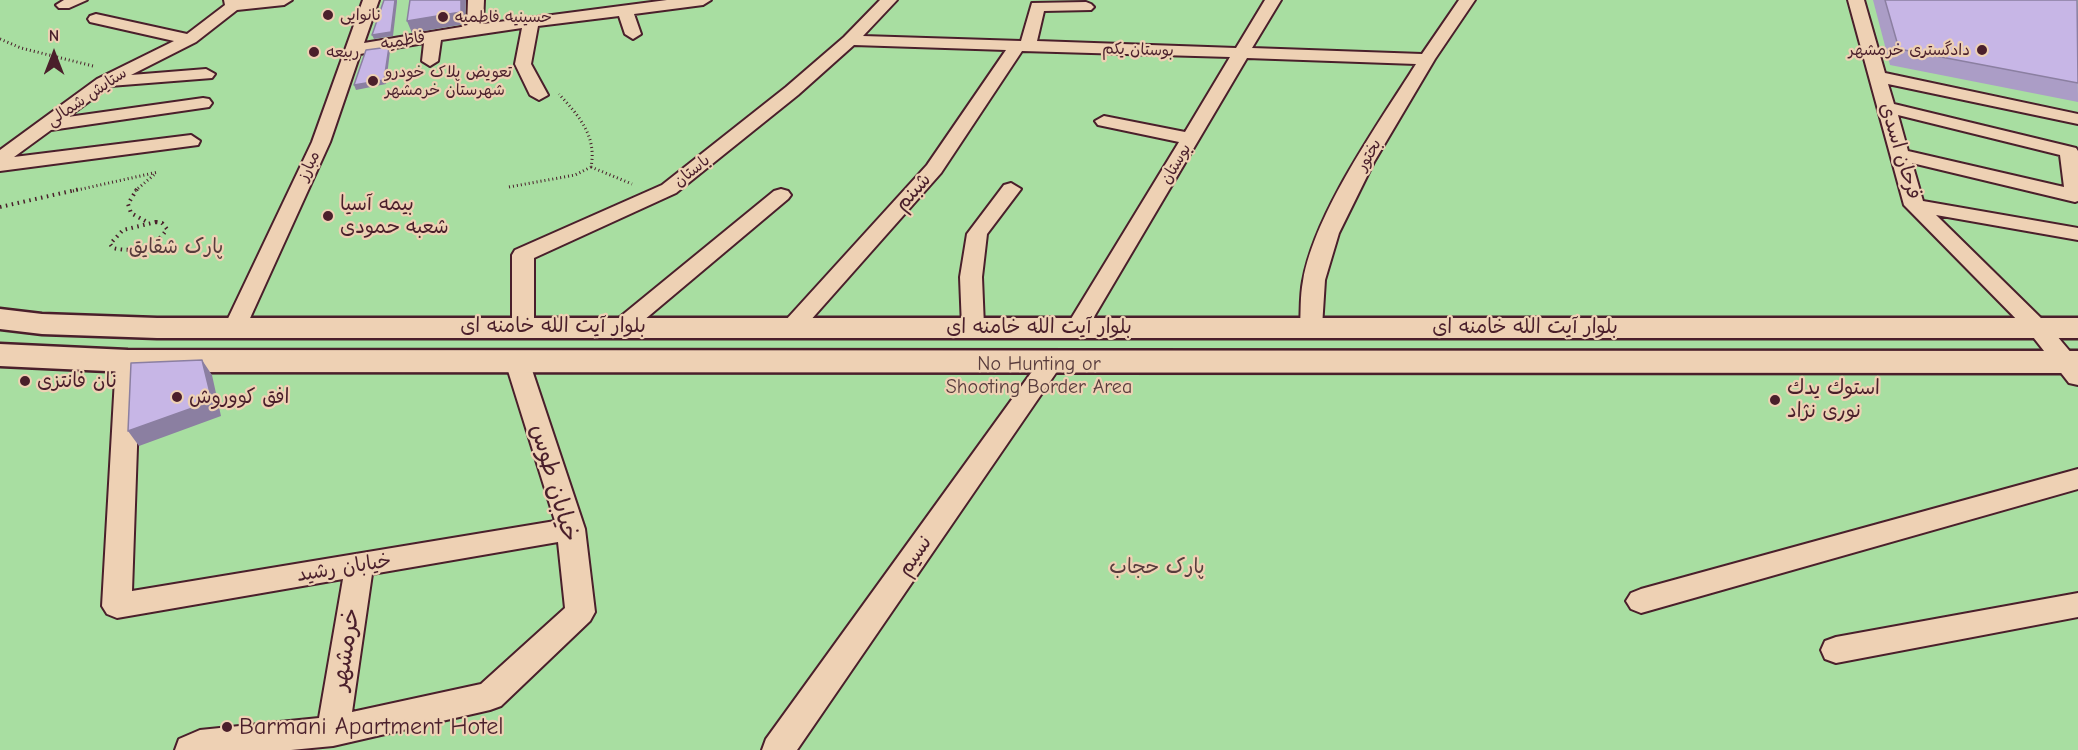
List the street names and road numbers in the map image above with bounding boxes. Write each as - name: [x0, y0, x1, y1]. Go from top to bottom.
- street label: فاطمیه: [379, 28, 427, 54]
- street label: بوستان یکم: [1102, 39, 1174, 61]
- street label: ستایش شمالی: [43, 63, 131, 131]
- street label: فرحان اسدی: [1874, 100, 1926, 202]
- street label: بختور: [1352, 136, 1386, 174]
- street label: بوستان: [1157, 140, 1195, 188]
- street label: مبارز: [294, 148, 324, 184]
- street label: باستان: [670, 151, 714, 191]
- street label: شبنم: [890, 168, 936, 216]
- street label: بلوار آیت الله خامنه ای: [460, 314, 646, 338]
- street label: بلوار آیت الله خامنه ای: [946, 315, 1132, 339]
- street label: بلوار آیت الله خامنه ای: [1432, 315, 1618, 339]
- street label: خیابان طوس: [523, 421, 585, 545]
- street label: نسیم: [893, 531, 937, 581]
- street label: خیابان رشید: [295, 549, 393, 587]
- street label: خرمشهر: [325, 606, 367, 692]

